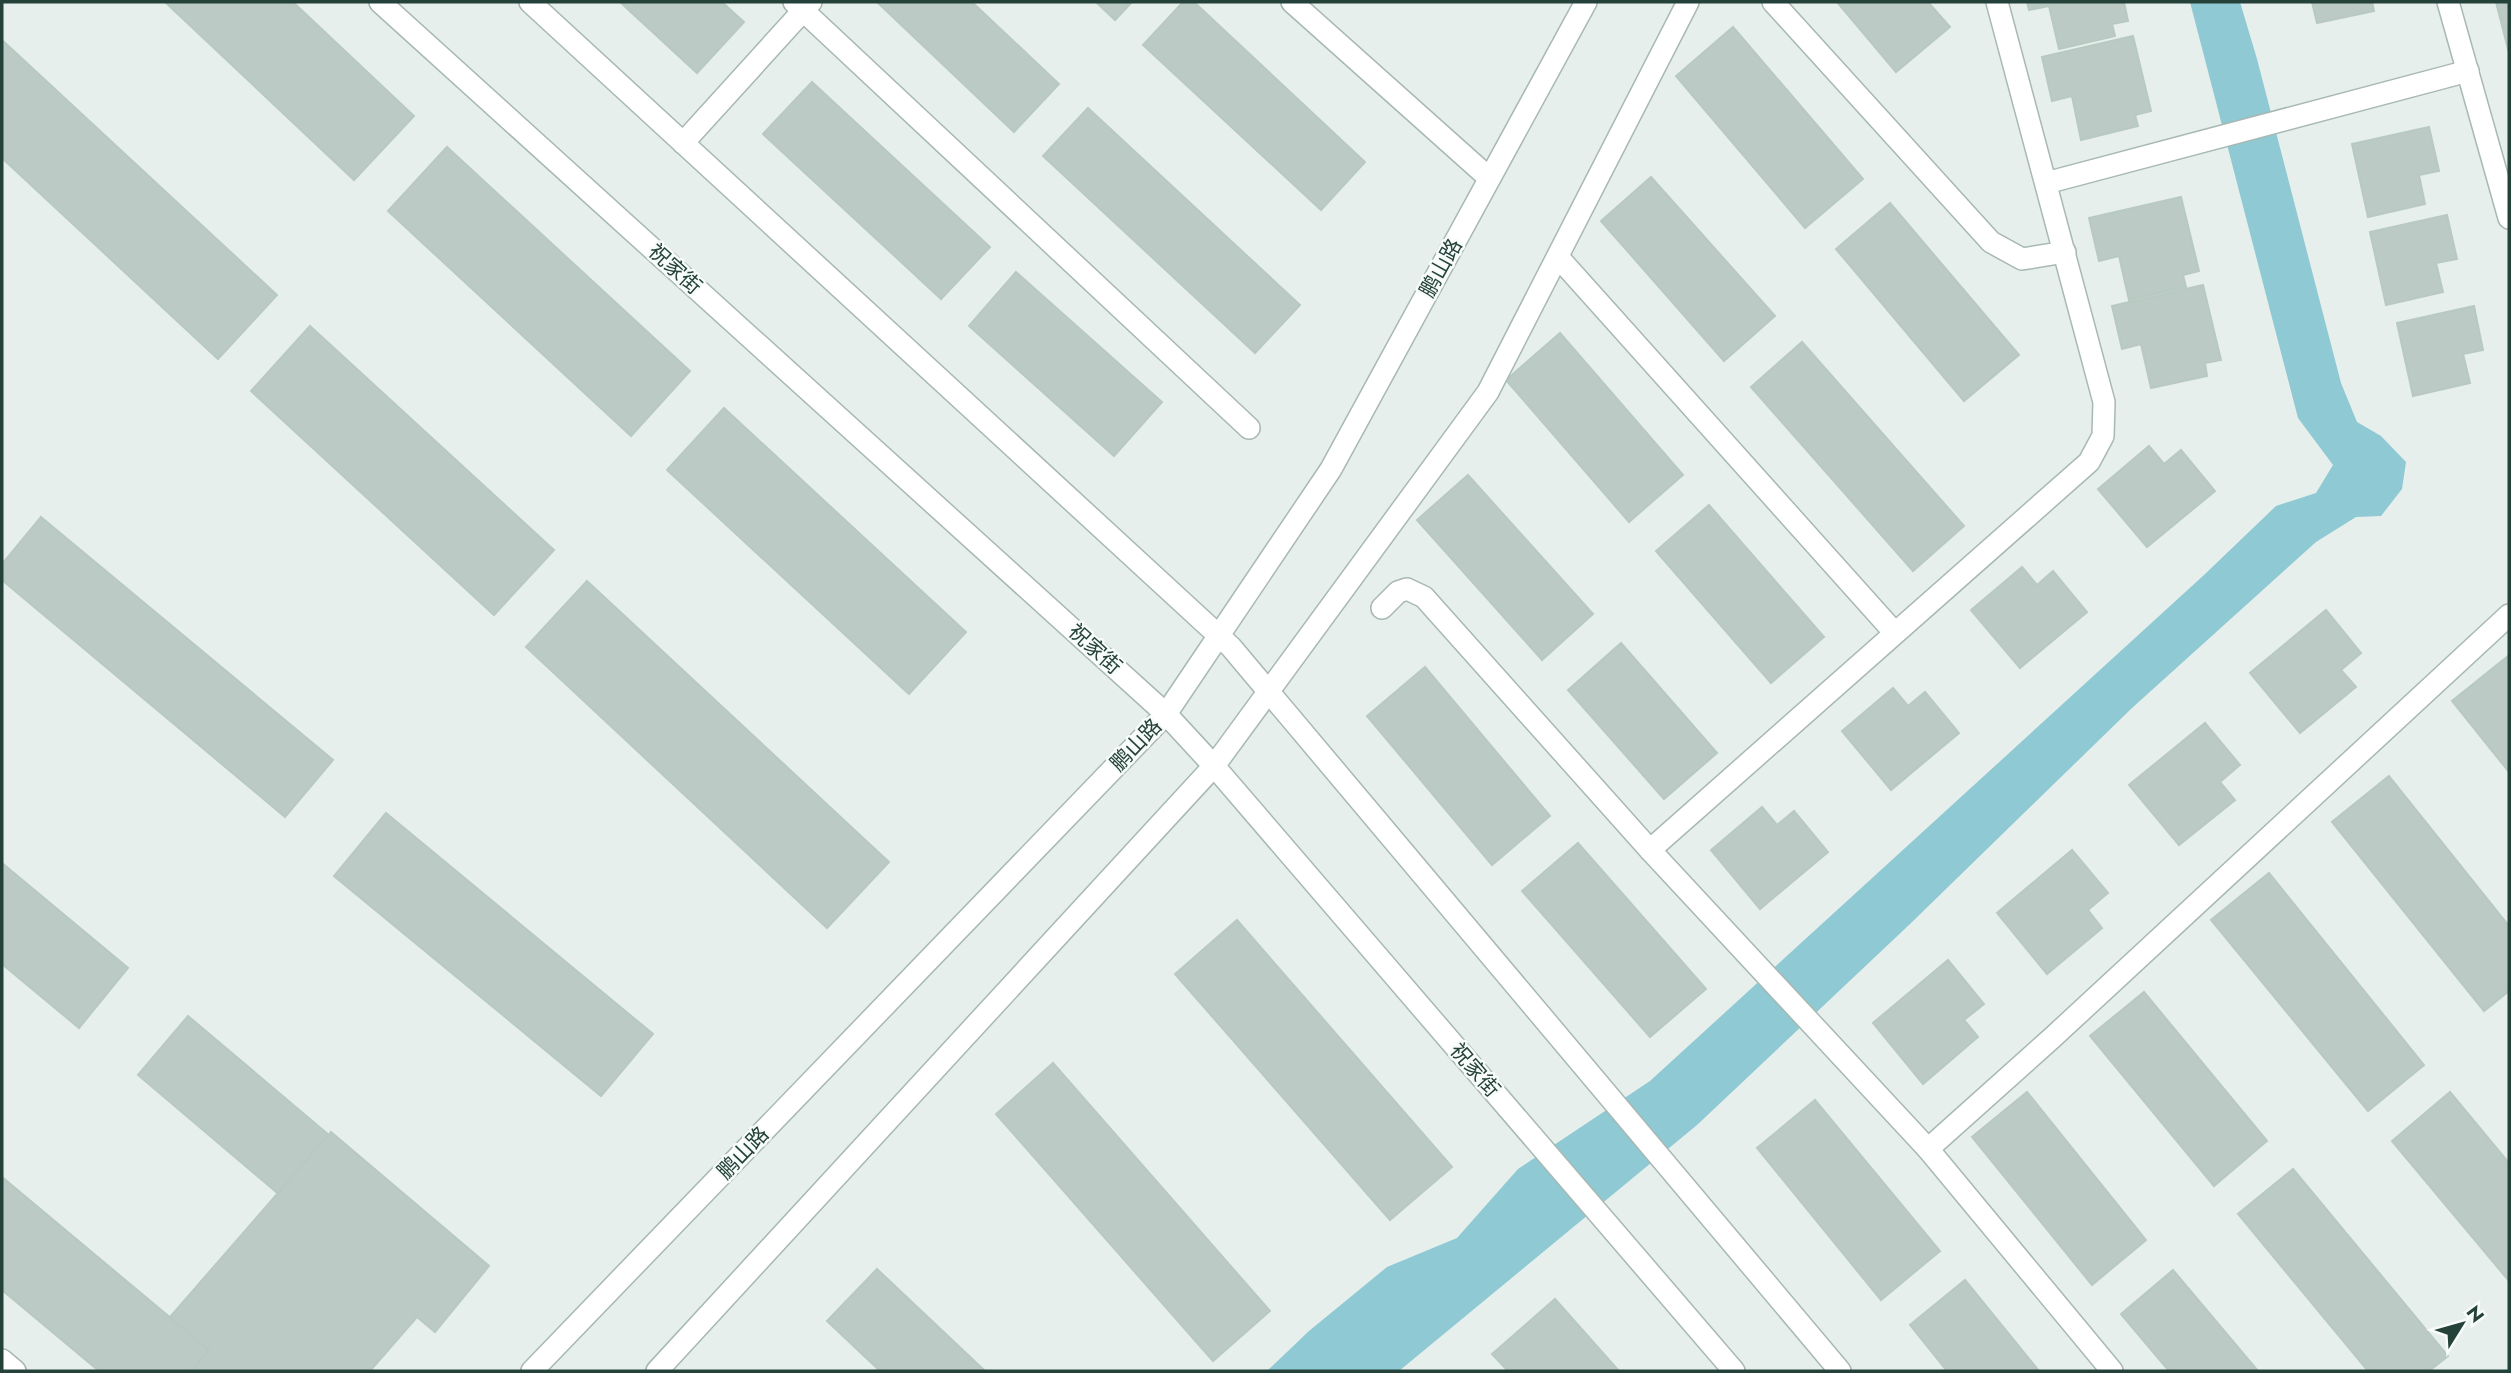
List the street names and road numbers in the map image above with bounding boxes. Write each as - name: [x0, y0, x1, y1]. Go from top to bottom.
- street label: 鹏山路: [1413, 233, 1469, 303]
- street label: 祝家街: [642, 237, 708, 301]
- street label: 祝家街: [1062, 617, 1128, 681]
- street label: 鹏山路: [1103, 712, 1169, 778]
- street label: 祝家街: [1443, 1036, 1507, 1104]
- street label: 鹏山路: [710, 1120, 776, 1186]

